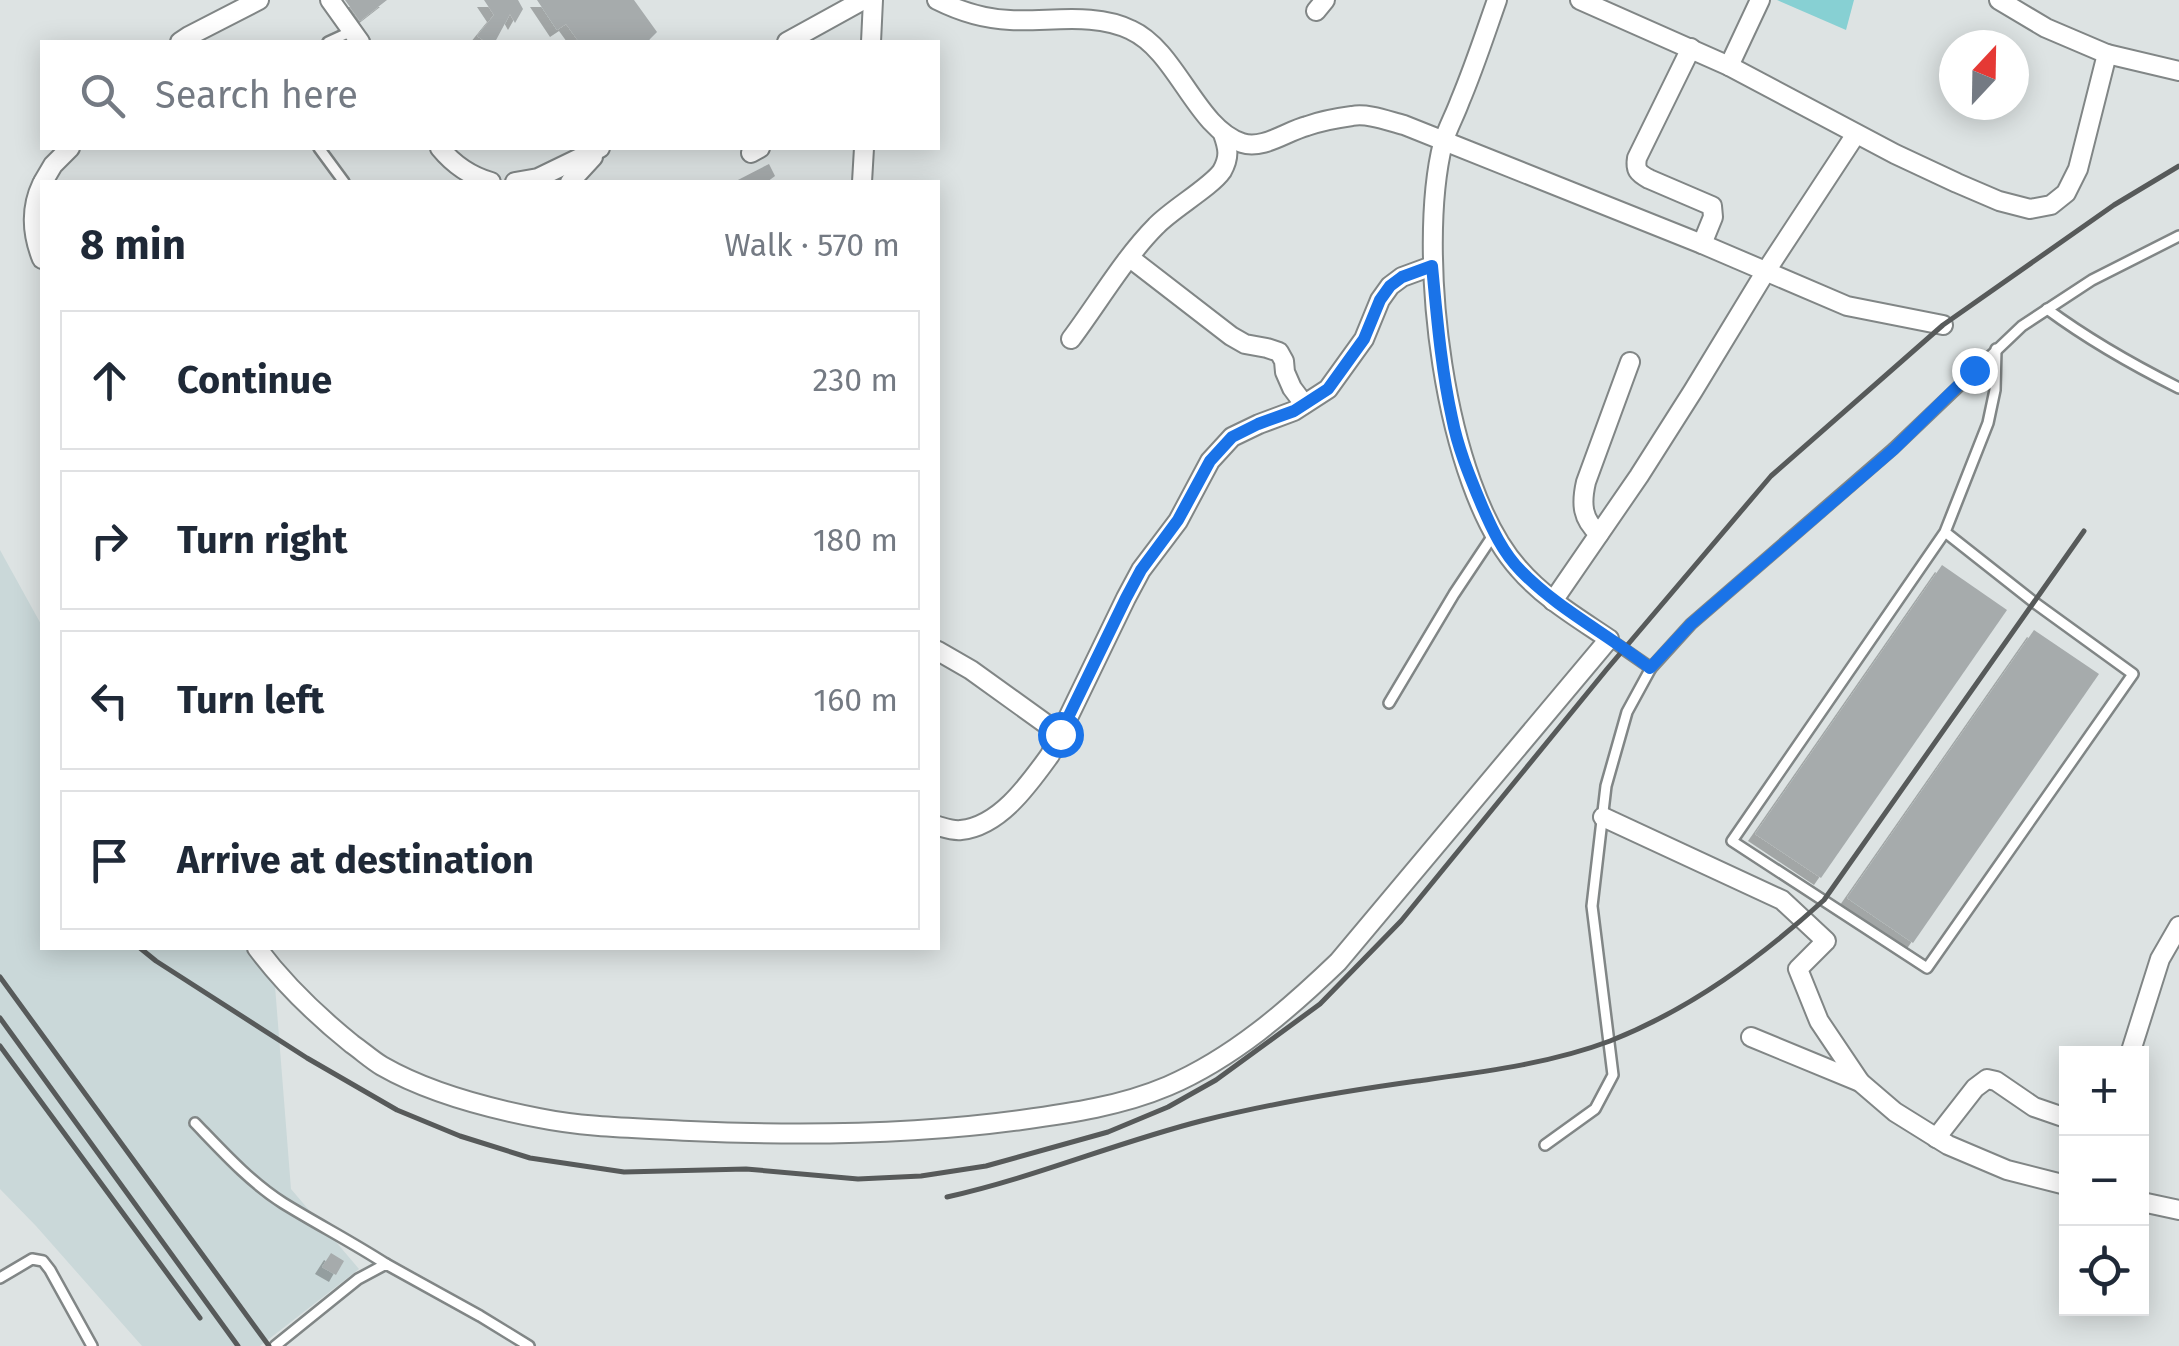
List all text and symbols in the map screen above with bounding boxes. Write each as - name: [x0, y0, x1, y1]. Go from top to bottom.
- north arrow: [1939, 30, 2029, 120]
- search box: [40, 40, 940, 150]
- icon: search: [75, 68, 130, 123]
- text: Search here: [155, 72, 358, 118]
- text: 8 min: [80, 220, 186, 270]
- text: Walk · 570 m: [724, 226, 900, 264]
- route end: [1952, 348, 1998, 394]
- icon: ahead: [82, 353, 137, 408]
- text: Continue: [177, 357, 332, 403]
- text: 230 m: [813, 361, 898, 399]
- icon: right: [82, 513, 137, 568]
- text: Turn right: [177, 517, 347, 563]
- text: 180 m: [813, 521, 898, 559]
- icon: left: [82, 673, 137, 728]
- text: Turn left: [177, 677, 324, 723]
- text: 160 m: [813, 681, 898, 719]
- route start: [1038, 712, 1084, 758]
- icon: arrive: [82, 833, 137, 888]
- text: Arrive at destination: [177, 837, 534, 883]
- map controls: [2059, 1046, 2149, 1316]
- button: +: [2059, 1046, 2149, 1136]
- button: −: [2059, 1136, 2149, 1226]
- button: locate: [2059, 1226, 2149, 1316]

